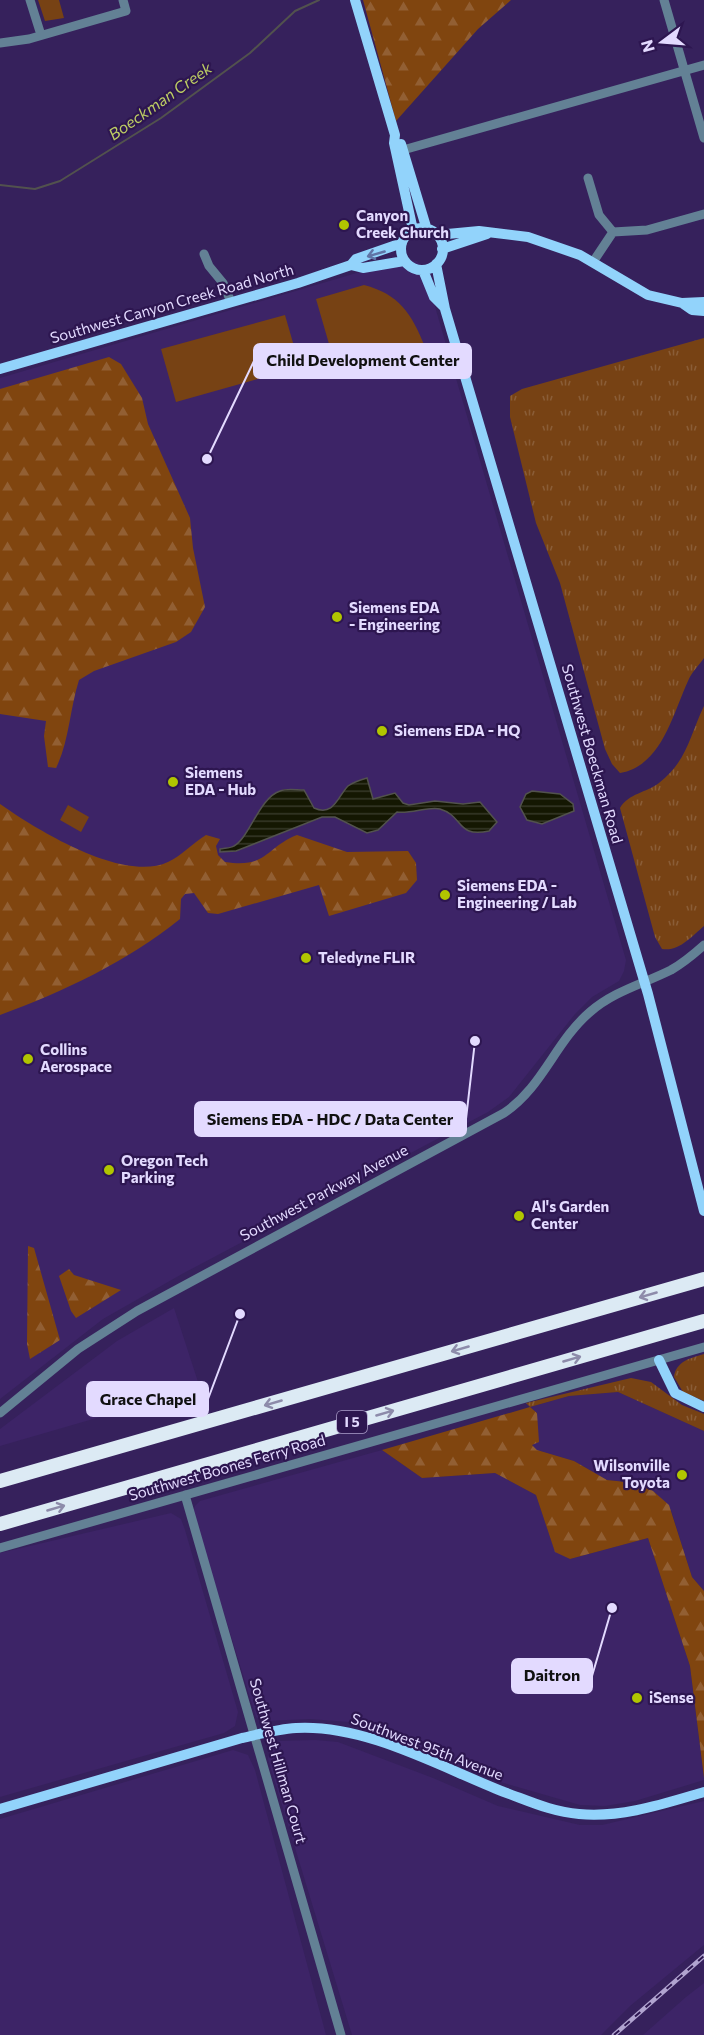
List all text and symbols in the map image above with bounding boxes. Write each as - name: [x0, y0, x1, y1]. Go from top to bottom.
- north arrow: [632, 12, 692, 72]
- text: N: [636, 38, 658, 55]
- water label: Boeckman Creek: [104, 58, 215, 143]
- place label: Canyon Creek Church: [356, 206, 449, 241]
- marker: Canyon Creek Church: [337, 218, 351, 232]
- one-way arrow: [367, 249, 386, 260]
- street label: Southwest Canyon Creek Road North: [48, 260, 296, 346]
- callout: Child Development Center: [254, 344, 471, 378]
- text: Child Development Center: [266, 350, 460, 369]
- place label: Siemens EDA - Engineering: [349, 598, 440, 633]
- marker: Siemens EDA - Engineering: [330, 610, 344, 624]
- street label: Southwest Boeckman Road: [559, 662, 627, 845]
- place label: Siemens EDA - HQ: [394, 721, 520, 739]
- marker: Siemens EDA - HQ: [375, 724, 389, 738]
- place label: Siemens EDA - Hub: [185, 763, 256, 798]
- marker: Siemens EDA - Hub: [166, 775, 180, 789]
- place label: Siemens EDA - Engineering / Lab: [457, 876, 577, 911]
- marker: Siemens EDA - Engineering / Lab: [438, 888, 452, 902]
- place label: Teledyne FLIR: [318, 948, 416, 966]
- marker: Teledyne FLIR: [299, 951, 313, 965]
- place label: Collins Aerospace: [40, 1040, 112, 1075]
- marker: Collins Aerospace: [21, 1052, 35, 1066]
- callout: Siemens EDA - HDC / Data Center: [195, 1102, 466, 1136]
- text: Siemens EDA - HDC / Data Center: [207, 1109, 454, 1128]
- street label: Southwest Parkway Avenue: [236, 1140, 411, 1244]
- place label: Oregon Tech Parking: [121, 1151, 208, 1186]
- marker: Oregon Tech Parking: [102, 1163, 116, 1177]
- place label: Al's Garden Center: [531, 1197, 609, 1232]
- marker: Al's Garden Center: [512, 1209, 526, 1223]
- one-way arrow: [639, 1290, 658, 1301]
- one-way arrow: [451, 1344, 470, 1355]
- one-way arrow: [562, 1353, 581, 1364]
- callout: Grace Chapel: [87, 1382, 208, 1416]
- text: Grace Chapel: [100, 1389, 196, 1408]
- one-way arrow: [264, 1397, 283, 1409]
- one-way arrow: [375, 1407, 394, 1418]
- road number: I 5: [337, 1411, 367, 1433]
- street label: Southwest Boones Ferry Road: [126, 1430, 327, 1504]
- place label: Wilsonville Toyota: [593, 1456, 670, 1491]
- marker: Wilsonville Toyota: [675, 1468, 689, 1482]
- one-way arrow: [46, 1501, 65, 1513]
- callout: Daitron: [512, 1659, 592, 1693]
- text: Daitron: [524, 1665, 580, 1684]
- street label: Southwest Hillman Court: [247, 1676, 311, 1845]
- place label: iSense: [649, 1688, 694, 1706]
- marker: iSense: [630, 1691, 644, 1705]
- street label: Southwest 95th Avenue: [349, 1709, 506, 1783]

